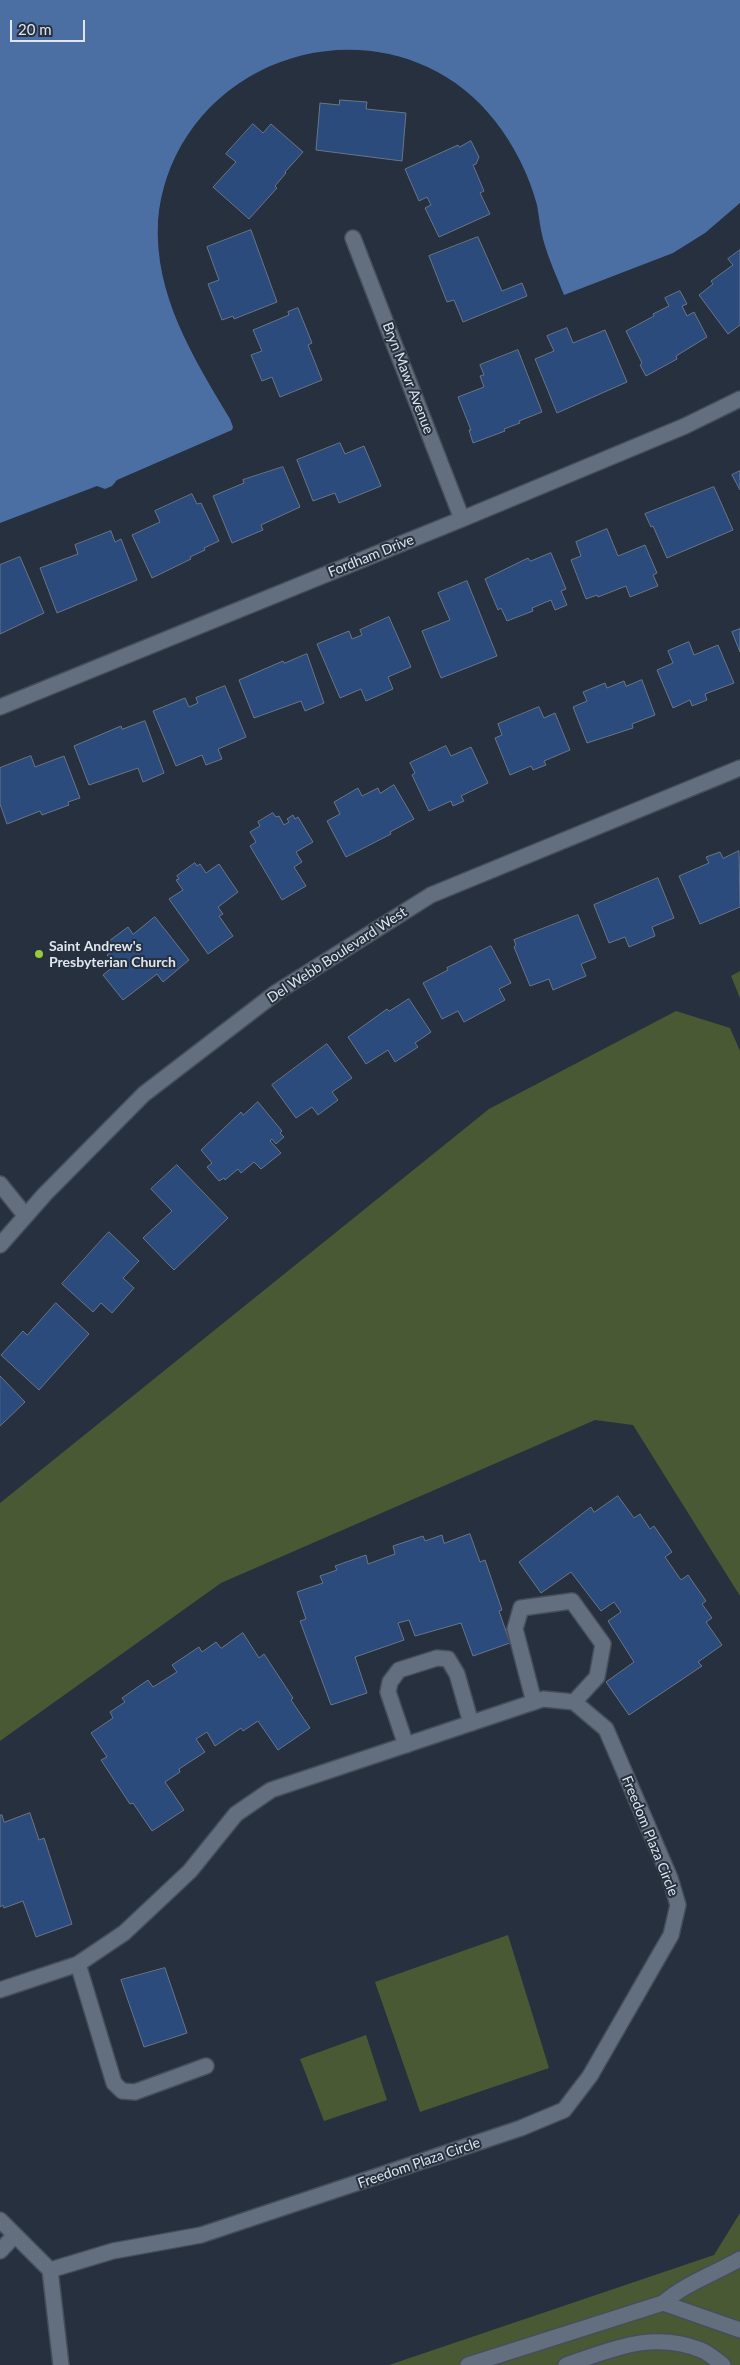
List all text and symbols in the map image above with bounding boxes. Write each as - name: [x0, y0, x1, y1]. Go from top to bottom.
- scale bar: [12, 10, 88, 42]
- text: 20 m: [18, 20, 52, 38]
- street label: Bryn Mawr Avenue: [379, 320, 437, 436]
- street label: Fordham Drive: [326, 531, 416, 581]
- street label: Del Webb Boulevard West: [264, 904, 410, 1006]
- place label: Saint Andrew's Presbyterian Church: [49, 938, 176, 970]
- marker: Saint Andrew's Presbyterian Church: [33, 948, 45, 960]
- street label: Freedom Plaza Circle: [618, 1773, 682, 1899]
- street label: Freedom Plaza Circle: [356, 2134, 482, 2192]

